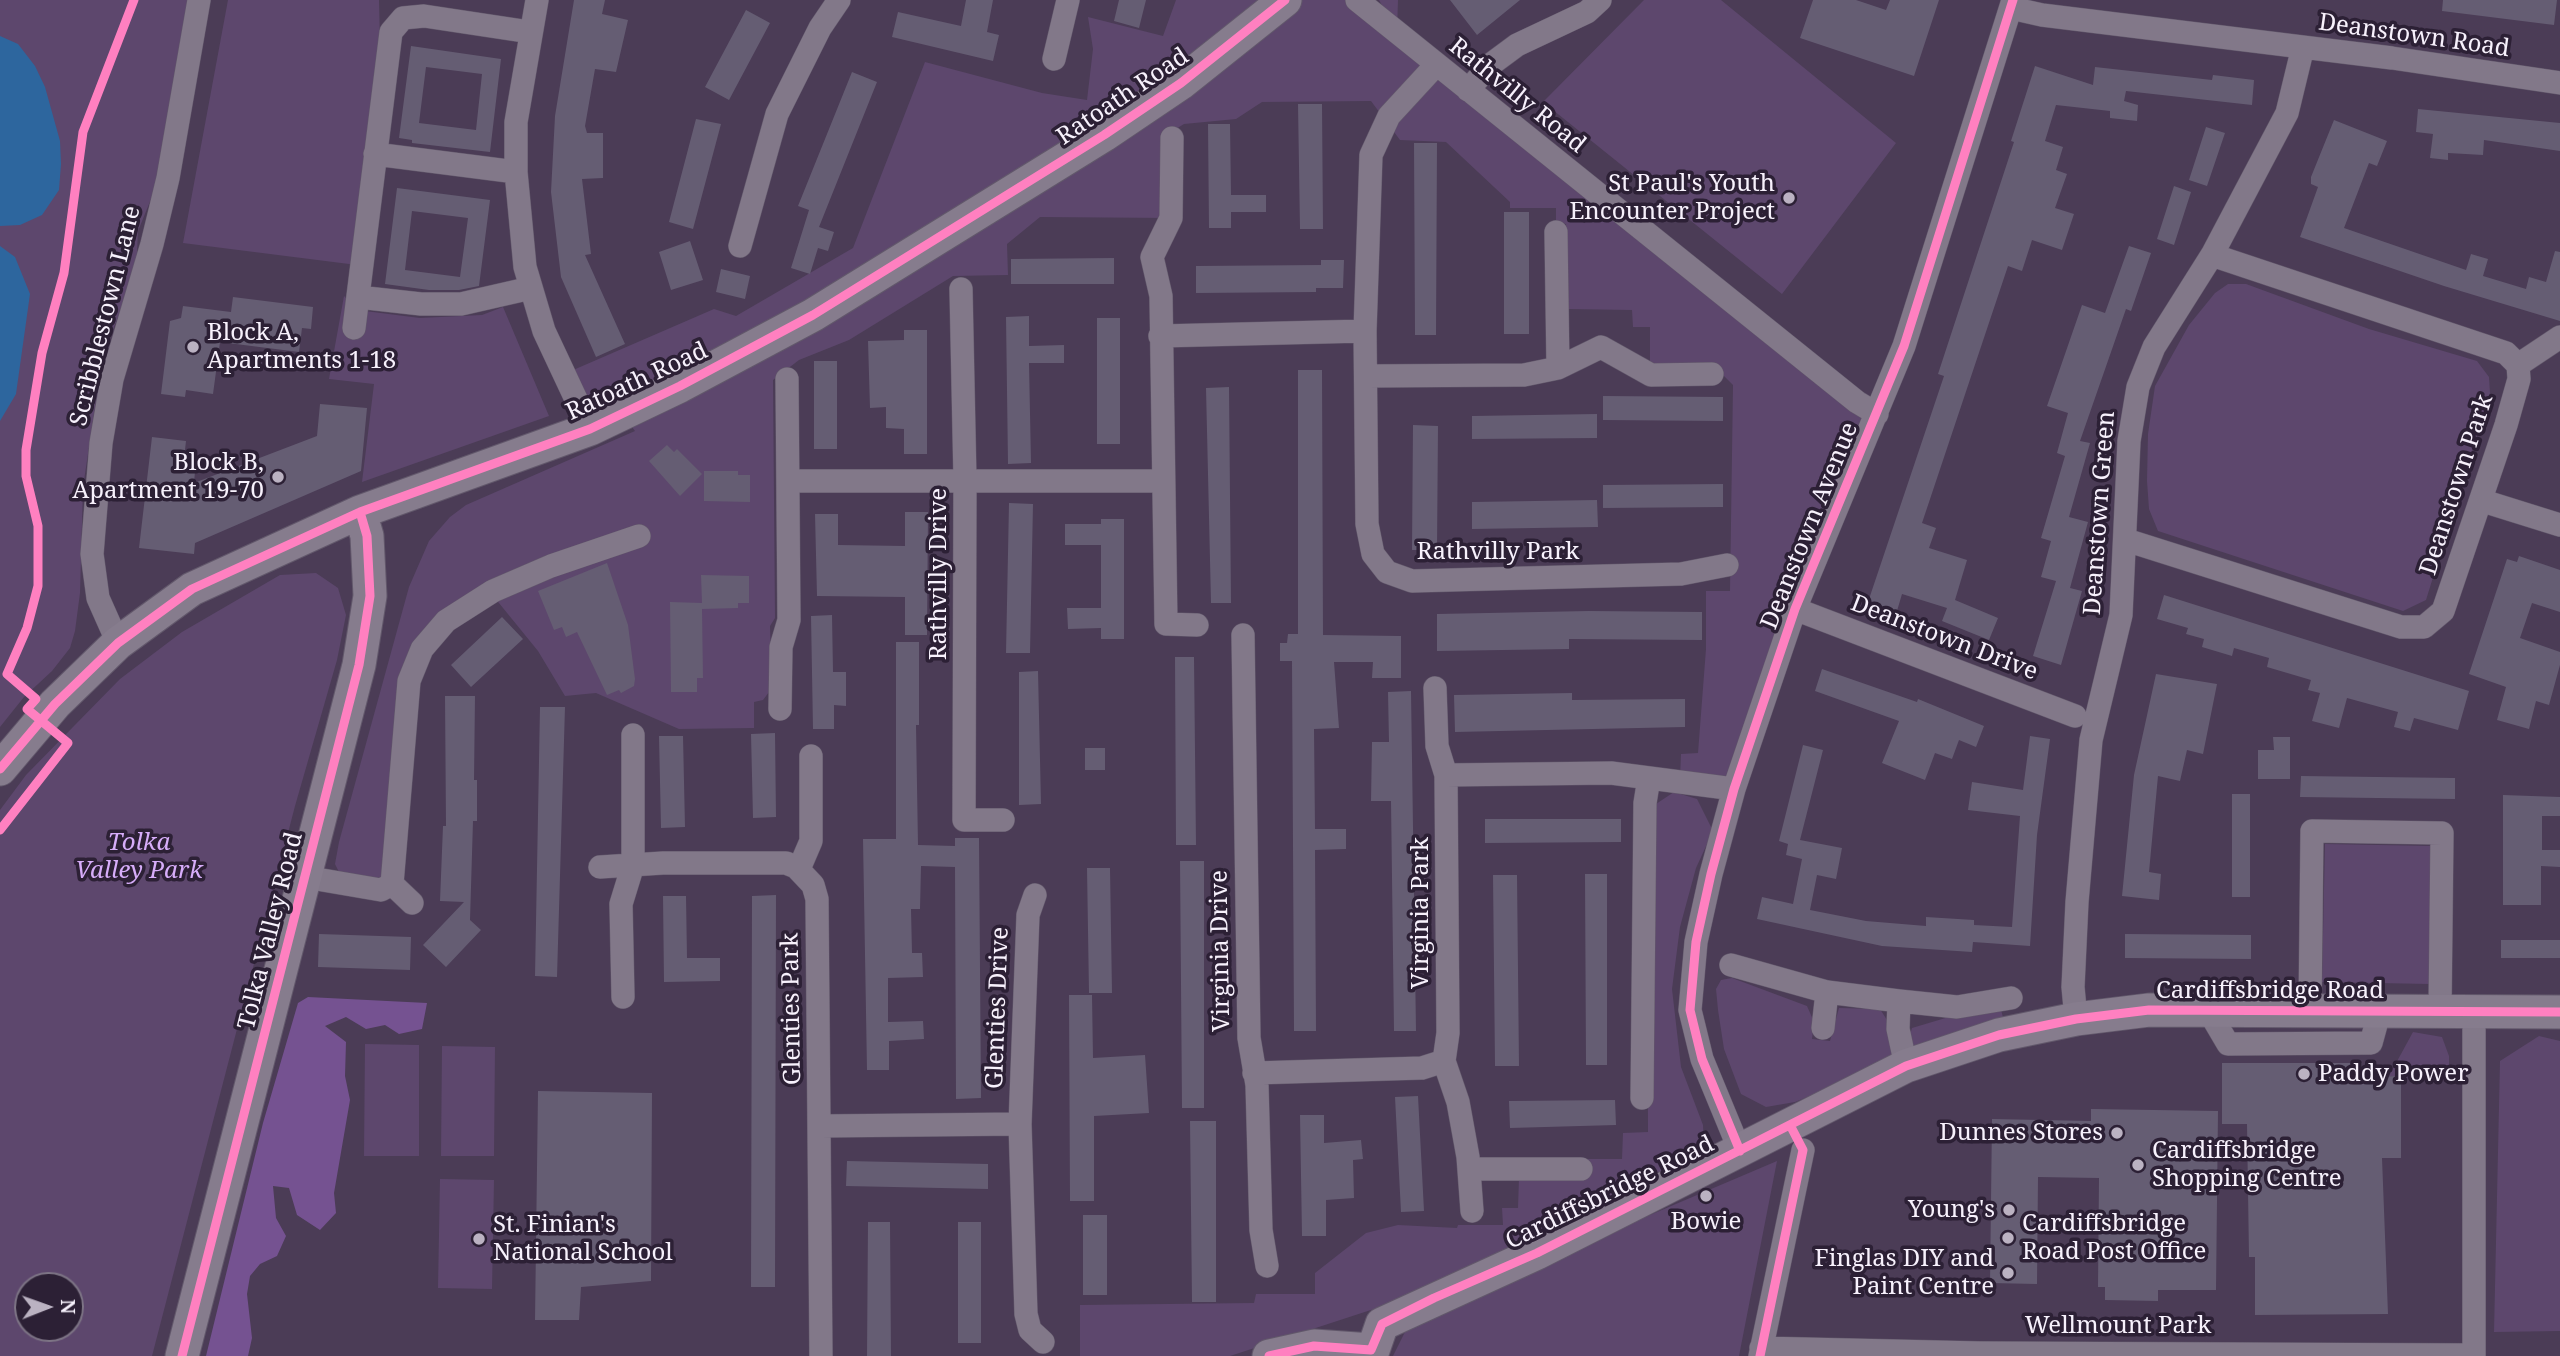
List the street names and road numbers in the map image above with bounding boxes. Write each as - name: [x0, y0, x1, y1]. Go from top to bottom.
- street label: Deanstown Road: [2317, 8, 2511, 64]
- street label: Rathvilly Road: [1443, 32, 1591, 160]
- street label: Ratoath Road: [1052, 42, 1194, 152]
- street label: Scribblestown Lane: [65, 203, 147, 429]
- street label: Ratoath Road: [562, 337, 712, 427]
- street label: Deanstown Park: [2414, 391, 2500, 579]
- street label: Deanstown Green: [2079, 410, 2121, 616]
- street label: Deanstown Avenue: [1755, 418, 1865, 634]
- street label: Rathvilly Drive: [925, 488, 953, 660]
- street label: Rathvilly Park: [1417, 538, 1579, 566]
- street label: Deanstown Drive: [1846, 589, 2042, 687]
- street label: Tolka Valley Road: [233, 829, 309, 1033]
- street label: Virginia Park: [1407, 837, 1435, 989]
- street label: Virginia Drive: [1205, 870, 1237, 1032]
- street label: Glenties Drive: [981, 926, 1015, 1090]
- street label: Glenties Park: [776, 933, 808, 1085]
- street label: Cardiffsbridge Road: [2156, 977, 2384, 1005]
- street label: Cardiffsbridge Road: [1501, 1130, 1719, 1256]
- street label: Wellmount Park: [2025, 1312, 2211, 1340]

